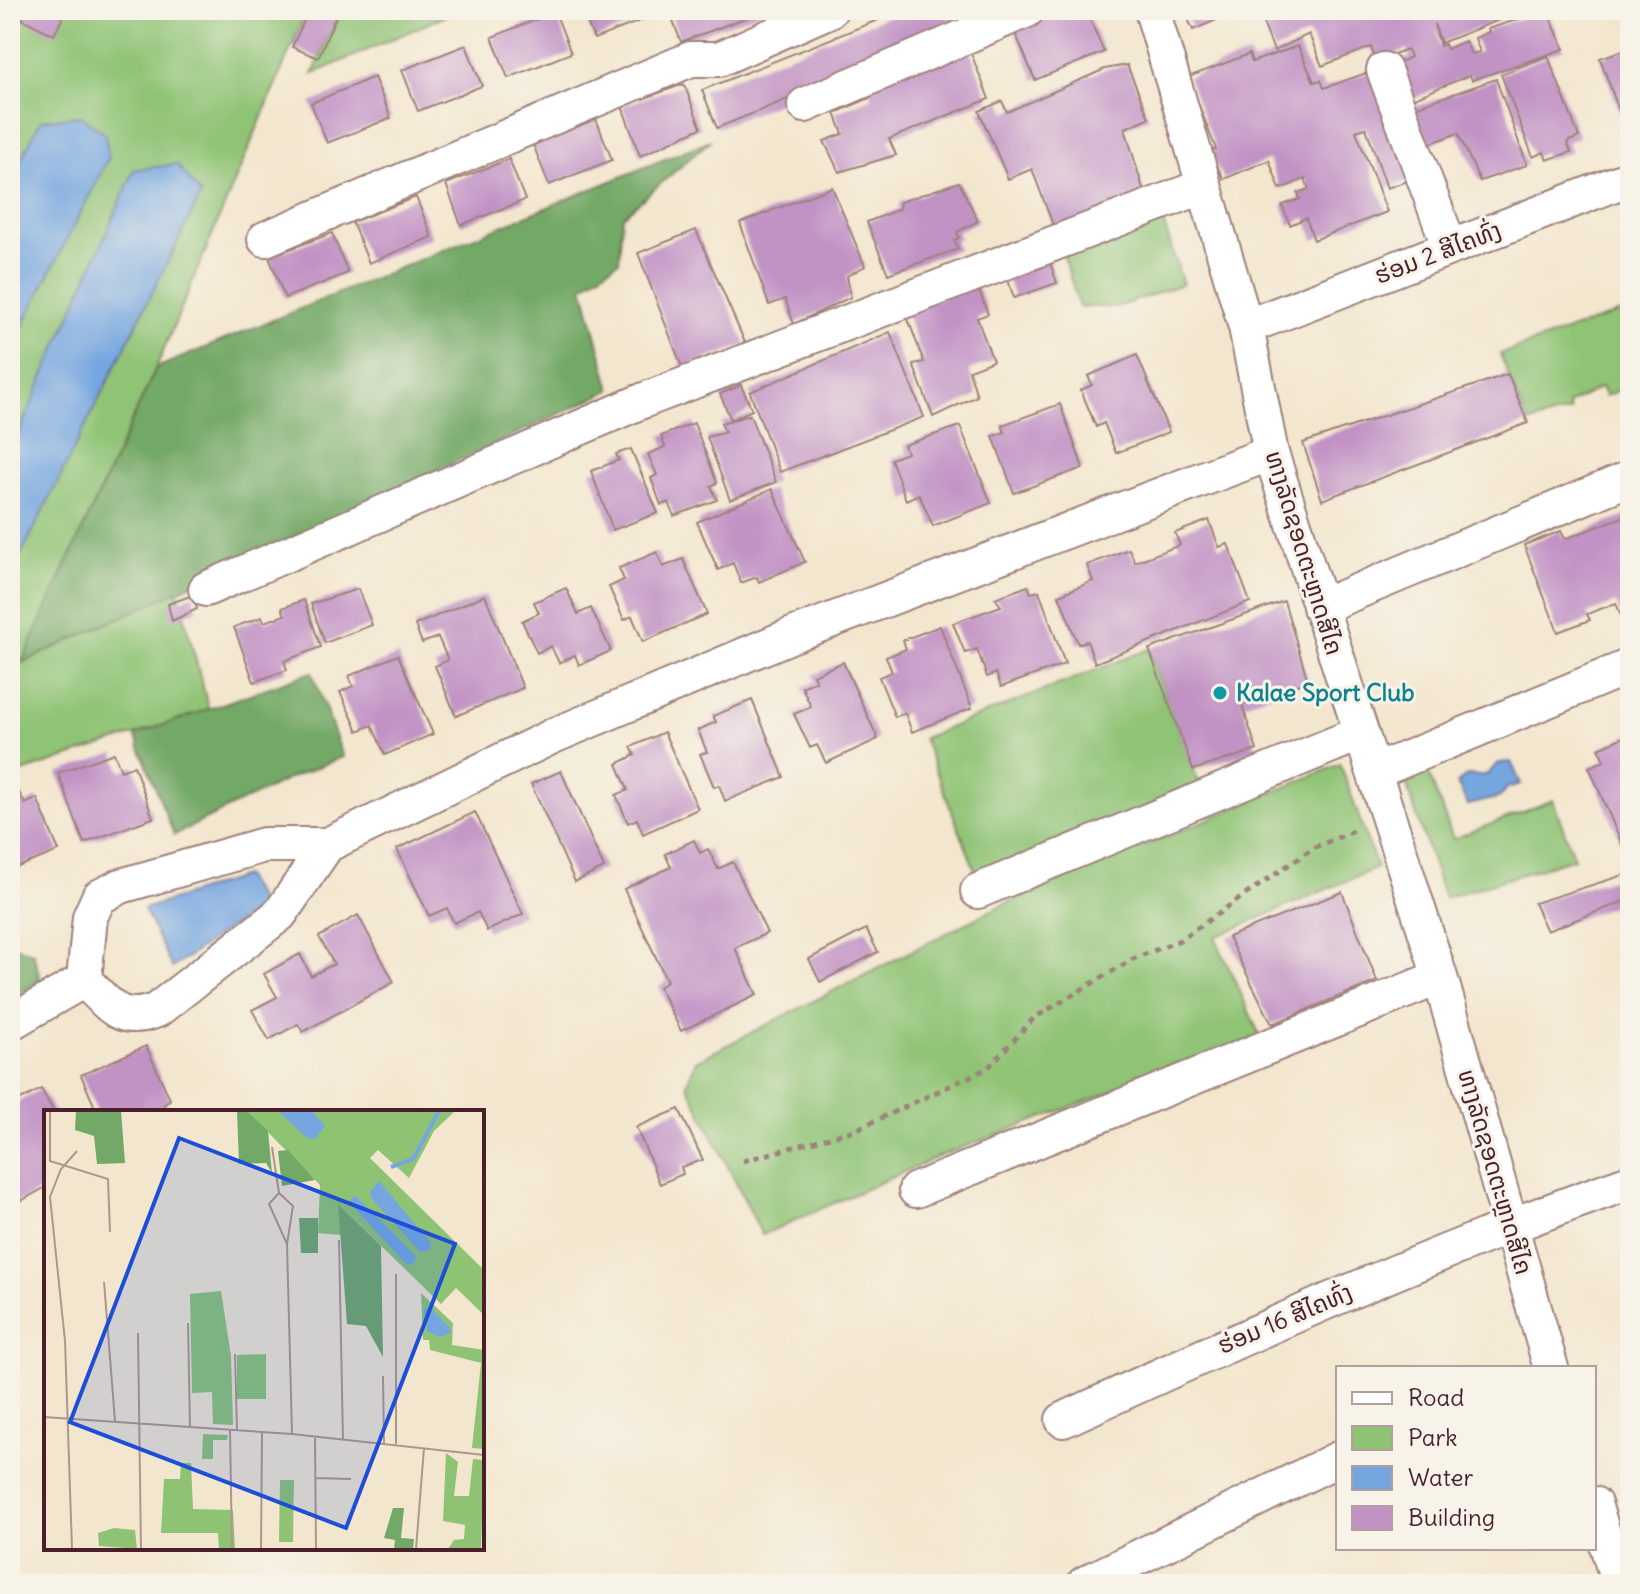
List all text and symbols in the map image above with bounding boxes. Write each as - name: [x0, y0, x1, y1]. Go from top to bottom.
- street label: ຮ່ອມ 2 ສີໄຄທົ່ງ: [1370, 213, 1505, 290]
- street label: ທາງລັດຊອດຕະຫຼາດສີໄຄ: [1260, 447, 1350, 658]
- place label: Kalae Sport Club: [1236, 677, 1415, 707]
- marker: Kalae Sport Club: [1211, 684, 1229, 702]
- street label: ທາງລັດຊອດຕະຫຼາດສີໄຄ: [1452, 1066, 1540, 1278]
- inset map: [44, 1110, 484, 1550]
- street label: ຮ່ອມ 16 ສີໄຄທົ່ງ: [1212, 1275, 1356, 1360]
- legend: [1336, 1366, 1596, 1550]
- text: Road: [1408, 1382, 1464, 1412]
- text: Park: [1408, 1422, 1458, 1452]
- text: Water: [1408, 1462, 1473, 1492]
- text: Building: [1408, 1502, 1495, 1532]

